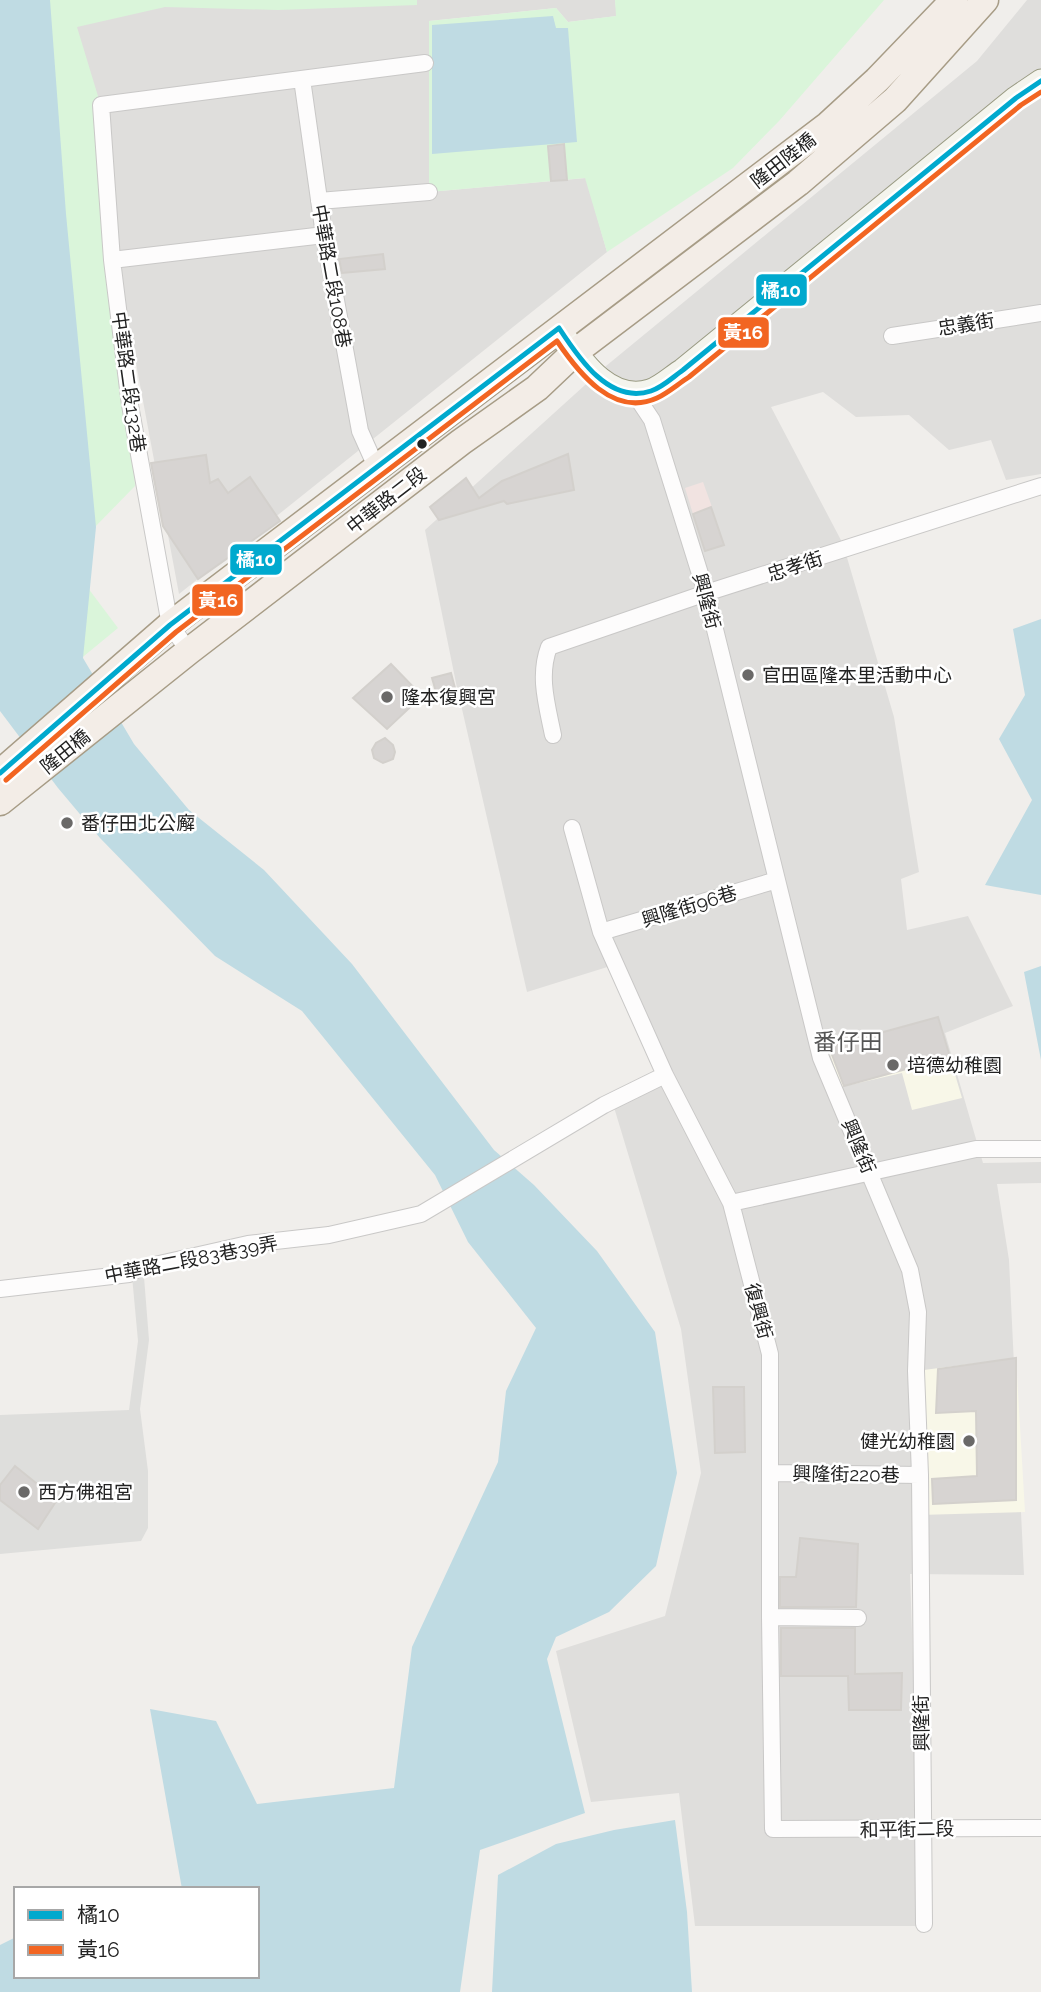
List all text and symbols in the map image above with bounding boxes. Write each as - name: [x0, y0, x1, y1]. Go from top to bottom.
- street label: 隆田陸橋: [746, 128, 820, 192]
- street label: 中華路二段108巷: [309, 203, 355, 349]
- line badge: 橘10: [755, 273, 808, 307]
- text: 橘10: [761, 279, 801, 301]
- street label: 忠義街: [936, 309, 996, 339]
- street label: 中華路二段132巷: [108, 310, 150, 454]
- line badge: 黃16: [717, 316, 770, 349]
- text: 黃16: [723, 321, 763, 343]
- unlabelled marker: [415, 437, 429, 451]
- street label: 中華路二段: [342, 462, 430, 538]
- line badge: 橘10: [229, 543, 283, 576]
- street label: 忠孝街: [764, 547, 826, 585]
- text: 橘10: [236, 548, 276, 570]
- street label: 興隆街: [689, 571, 725, 631]
- line badge: 黃16: [191, 583, 244, 617]
- text: 黃16: [198, 589, 238, 611]
- place label: 官田區隆本里活動中心: [762, 664, 952, 686]
- marker: 官田區隆本里活動中心: [740, 667, 756, 683]
- place label: 隆本復興宮: [401, 686, 496, 708]
- marker: 隆本復興宮: [379, 689, 395, 705]
- street label: 隆田橋: [36, 725, 94, 777]
- place label: 番仔田北公廨: [81, 812, 195, 834]
- marker: 番仔田北公廨: [59, 815, 75, 831]
- street label: 興隆街96巷: [639, 881, 739, 931]
- district label: 番仔田: [814, 1028, 883, 1055]
- place label: 培德幼稚園: [907, 1054, 1002, 1076]
- marker: 培德幼稚園: [885, 1057, 901, 1073]
- street label: 興隆街: [838, 1115, 880, 1177]
- street label: 中華路二段83巷39弄: [103, 1231, 279, 1287]
- street label: 復興街: [741, 1281, 777, 1341]
- place label: 健光幼稚園: [860, 1430, 955, 1452]
- marker: 健光幼稚園: [961, 1433, 977, 1449]
- street label: 興隆街220巷: [792, 1462, 900, 1486]
- place label: 西方佛祖宮: [38, 1481, 133, 1503]
- marker: 西方佛祖宮: [16, 1484, 32, 1500]
- street label: 興隆街: [910, 1694, 932, 1752]
- street label: 和平街二段: [859, 1817, 955, 1841]
- legend: [14, 1887, 259, 1978]
- text: 橘10: [77, 1902, 120, 1927]
- text: 黃16: [77, 1937, 120, 1962]

